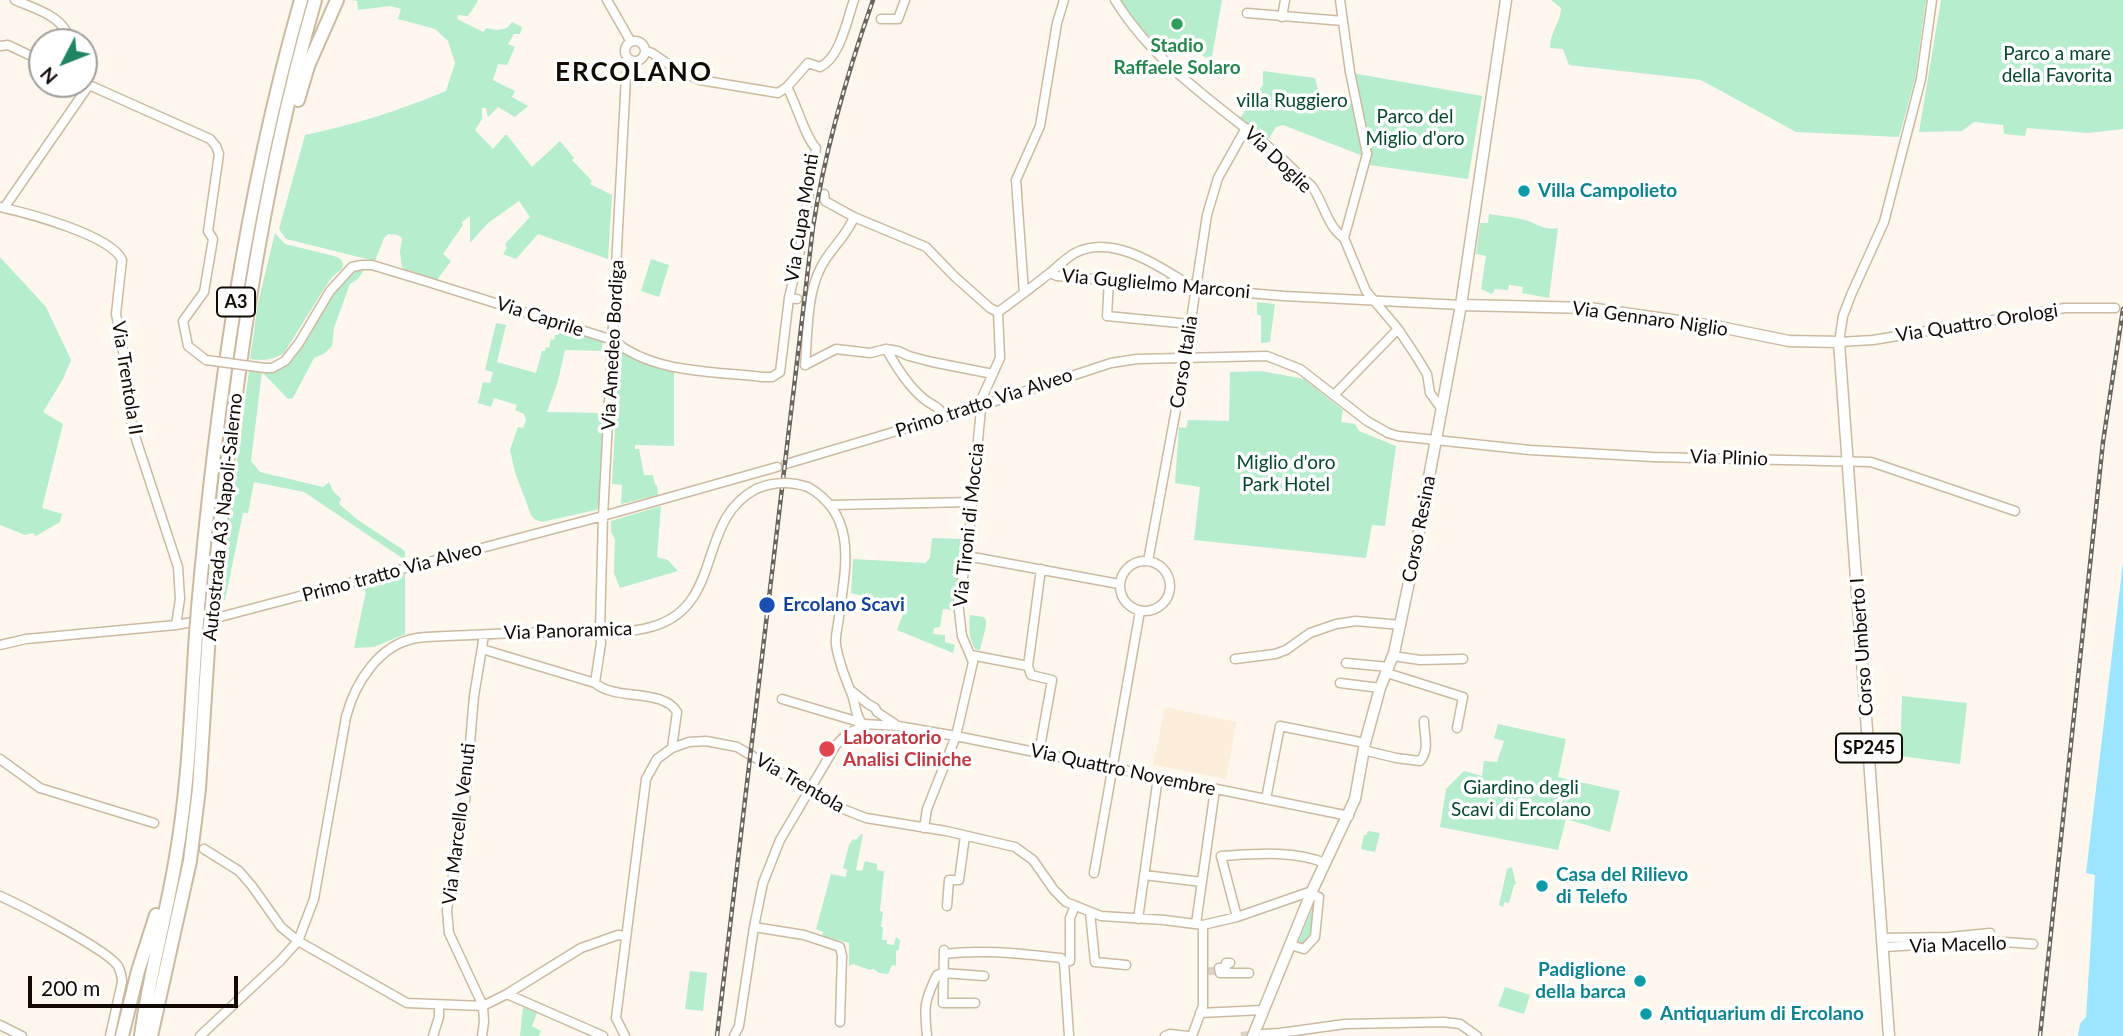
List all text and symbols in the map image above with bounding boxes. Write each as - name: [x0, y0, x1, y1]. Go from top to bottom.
- marker: Stadio Raffaele Solaro: [1169, 16, 1185, 32]
- north arrow: [28, 28, 98, 98]
- place label: Stadio Raffaele Solaro: [1113, 35, 1241, 79]
- park label: Parco a mare della Favorita: [2002, 43, 2112, 87]
- district label: ERCOLANO: [556, 57, 712, 89]
- text: N: [35, 63, 62, 89]
- park label: villa Ruggiero: [1236, 90, 1348, 112]
- park label: Parco del Miglio d'oro: [1366, 106, 1464, 150]
- street label: Via Doglie: [1239, 122, 1317, 198]
- street label: Via Cupa Monti: [781, 152, 823, 284]
- place label: Villa Campolieto: [1538, 180, 1677, 202]
- marker: Villa Campolieto: [1516, 183, 1532, 199]
- street label: Via Amedeo Bordiga: [597, 259, 629, 431]
- street label: Via Guglielmo Marconi: [1061, 264, 1251, 304]
- road number: A3: [217, 288, 255, 316]
- street label: Via Caprile: [493, 292, 587, 342]
- street label: Via Gennaro Niglio: [1571, 297, 1729, 341]
- street label: Via Quattro Orologi: [1894, 299, 2060, 347]
- street label: Corso Italia: [1165, 314, 1203, 410]
- street label: Via Trentola II: [107, 319, 147, 437]
- street label: Primo tratto Via Alveo: [893, 364, 1075, 442]
- street label: Autostrada A3 Napoli-Salerno: [199, 392, 247, 642]
- street label: Via Tironi di Moccia: [949, 442, 989, 608]
- street label: Via Plinio: [1690, 445, 1768, 471]
- park label: Miglio d'oro Park Hotel: [1237, 452, 1335, 496]
- street label: Corso Resina: [1397, 474, 1441, 584]
- street label: Primo tratto Via Alveo: [300, 537, 484, 607]
- street label: Corso Umberto I: [1846, 577, 1878, 717]
- place label: Ercolano Scavi: [783, 594, 905, 616]
- marker: Ercolano Scavi: [757, 595, 777, 615]
- street label: Via Panoramica: [503, 617, 633, 645]
- place label: Laboratorio Analisi Cliniche: [843, 727, 972, 771]
- road number: SP245: [1836, 734, 1902, 762]
- marker: Laboratorio Analisi Cliniche: [817, 739, 837, 759]
- street label: Via Quattro Novembre: [1028, 739, 1218, 801]
- street label: Via Marcello Venuti: [438, 742, 480, 906]
- street label: Via Trentola: [751, 748, 849, 818]
- park label: Giardino degli Scavi di Ercolano: [1451, 777, 1591, 821]
- place label: Casa del Rilievo di Telefo: [1556, 864, 1688, 908]
- marker: Casa del Rilievo di Telefo: [1534, 878, 1550, 894]
- street label: Via Macello: [1909, 932, 2007, 958]
- place label: Padiglione della barca: [1535, 959, 1626, 1003]
- scale bar: [32, 962, 242, 1006]
- marker: Padiglione della barca: [1632, 973, 1648, 989]
- text: 200 m: [41, 975, 100, 1000]
- place label: Antiquarium di Ercolano: [1660, 1003, 1864, 1025]
- marker: Antiquarium di Ercolano: [1638, 1006, 1654, 1022]

